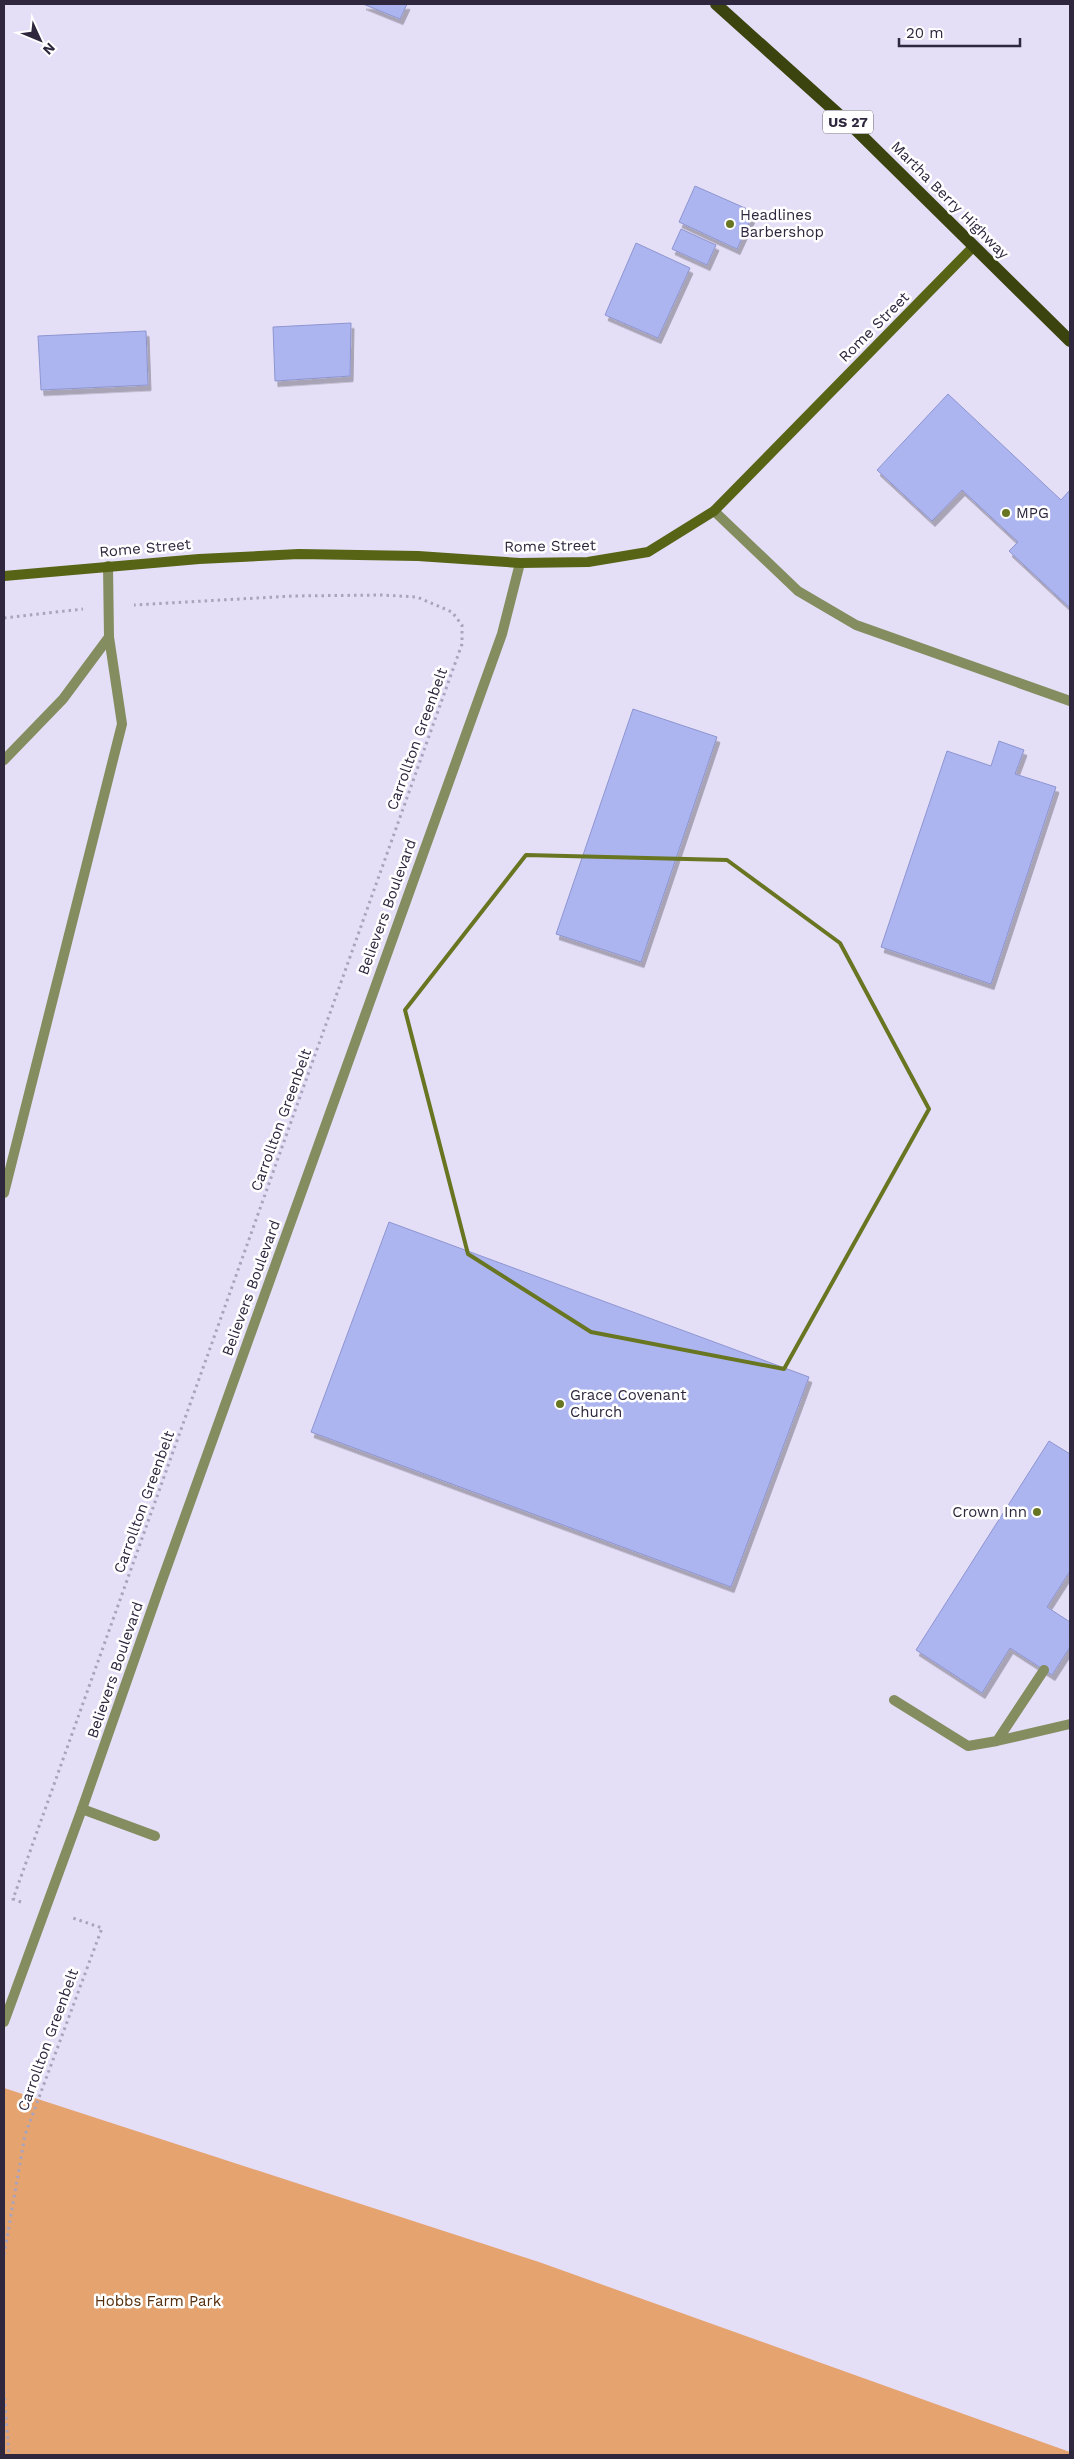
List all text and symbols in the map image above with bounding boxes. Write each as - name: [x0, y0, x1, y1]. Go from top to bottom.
- north arrow: [15, 15, 65, 65]
- scale bar: [899, 15, 1020, 47]
- text: 20 m: [906, 24, 944, 42]
- text: N: [40, 40, 59, 58]
- road number: US 27: [823, 110, 873, 134]
- street label: Martha Berry Highway: [887, 137, 1013, 263]
- place label: Headlines Barbershop: [740, 206, 824, 241]
- marker: Headlines Barbershop: [724, 218, 736, 230]
- street label: Rome Street: [835, 288, 913, 366]
- place label: MPG: [1016, 504, 1049, 522]
- marker: MPG: [1000, 507, 1012, 519]
- street label: Rome Street: [98, 535, 192, 561]
- street label: Rome Street: [504, 536, 597, 556]
- street label: Carrollton Greenbelt: [383, 665, 451, 813]
- street label: Believers Boulevard: [354, 837, 420, 977]
- street label: Carrollton Greenbelt: [247, 1046, 315, 1194]
- street label: Believers Boulevard: [218, 1218, 284, 1358]
- place label: Grace Covenant Church: [570, 1386, 687, 1421]
- marker: Grace Covenant Church: [554, 1398, 566, 1410]
- street label: Carrollton Greenbelt: [110, 1428, 178, 1576]
- place label: Crown Inn: [952, 1503, 1027, 1521]
- marker: Crown Inn: [1031, 1506, 1043, 1518]
- street label: Believers Boulevard: [83, 1599, 147, 1741]
- street label: Carrollton Greenbelt: [14, 1966, 82, 2114]
- park label: Hobbs Farm Park: [95, 2292, 222, 2310]

